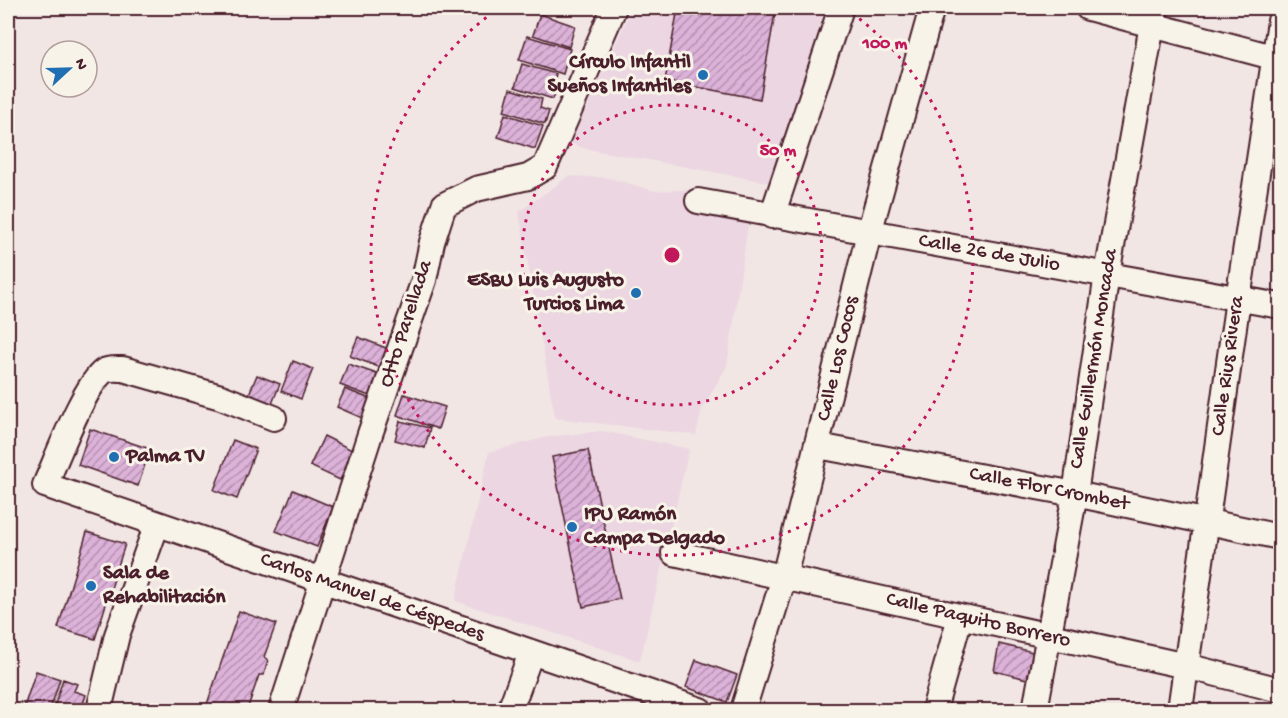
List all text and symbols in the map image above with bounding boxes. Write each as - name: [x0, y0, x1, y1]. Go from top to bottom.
- text: 100 m: [862, 34, 908, 55]
- north arrow: [39, 39, 99, 99]
- place label: Círculo Infantil Sueños Infantiles: [548, 51, 692, 100]
- text: N: [69, 56, 91, 74]
- marker: Círculo Infantil Sueños Infantiles: [696, 68, 710, 82]
- text: 50 m: [760, 141, 797, 162]
- street label: Calle 26 de Julio: [916, 229, 1062, 279]
- centre of rings: [662, 245, 682, 265]
- street label: Calle Guillermón Moncada: [1065, 246, 1125, 471]
- street label: Otto Parellada: [375, 256, 440, 391]
- place label: ESBU Luis Augusto Turcios Lima: [467, 269, 625, 318]
- marker: ESBU Luis Augusto Turcios Lima: [629, 286, 643, 300]
- street label: Calle Los Cocos: [812, 293, 866, 424]
- street label: Calle Rius Rivera: [1207, 293, 1251, 438]
- place label: Palma TV: [125, 445, 205, 470]
- marker: Palma TV: [107, 450, 121, 464]
- street label: Calle Flor Crombet: [967, 462, 1133, 518]
- place label: IPU Ramón Campa Delgado: [583, 503, 725, 552]
- marker: IPU Ramón Campa Delgado: [565, 520, 579, 534]
- street label: Carlos Manuel de Céspedes: [257, 548, 489, 649]
- place label: Sala de Rehabilitación: [102, 562, 226, 611]
- marker: Sala de Rehabilitación: [84, 579, 98, 593]
- street label: Calle Paquito Borrero: [883, 588, 1073, 654]

